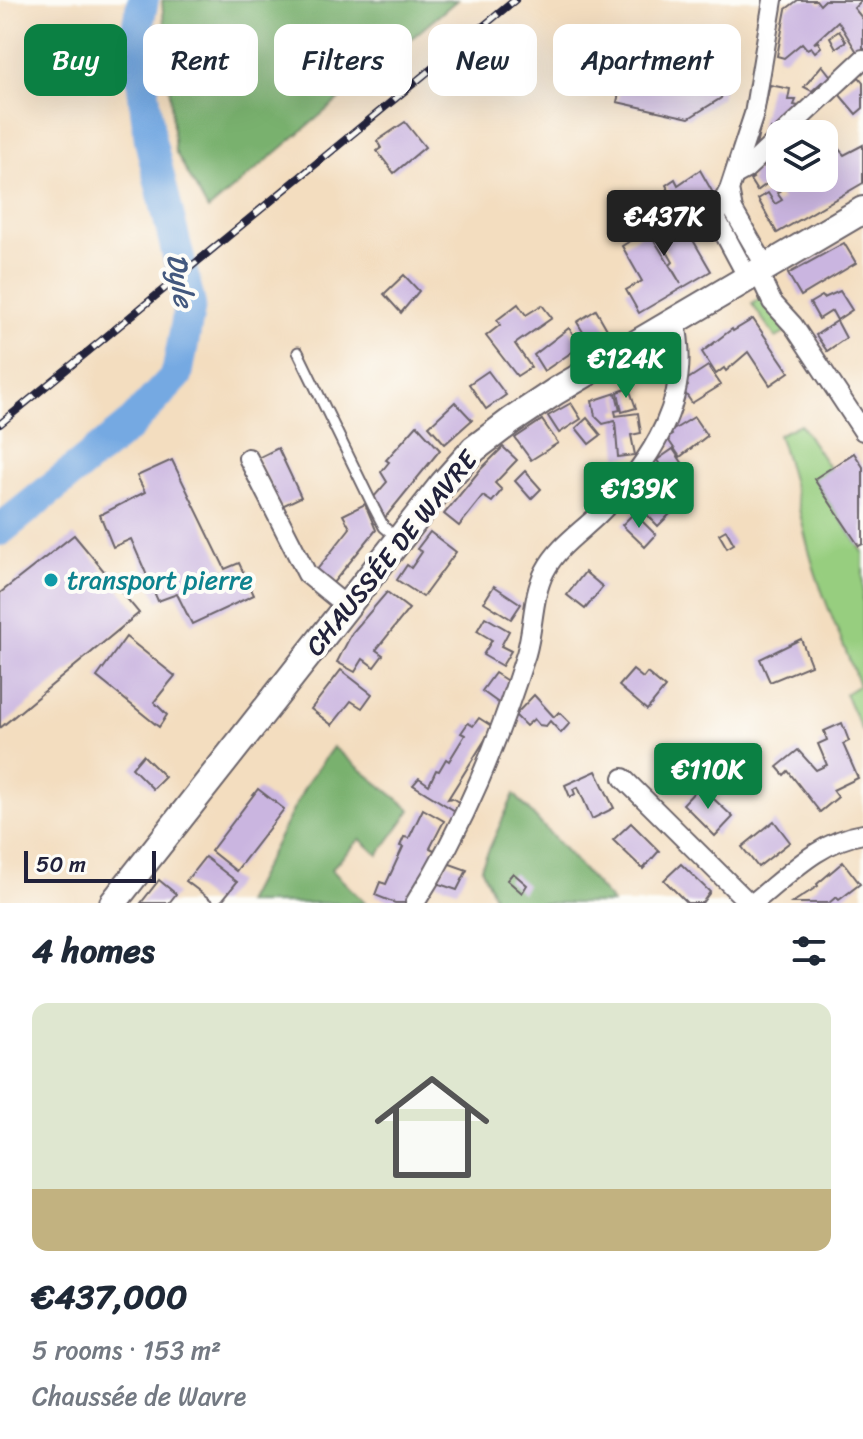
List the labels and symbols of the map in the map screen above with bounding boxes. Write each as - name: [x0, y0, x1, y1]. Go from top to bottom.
- pin: €437K: [608, 190, 720, 258]
- water label: Dyle: [152, 250, 209, 313]
- pin: €124K: [570, 332, 682, 400]
- street label: CHAUSSÉE DE WAVRE: [293, 438, 490, 666]
- pin: €139K: [583, 462, 695, 530]
- place label: transport pierre: [67, 557, 253, 603]
- marker: transport pierre: [42, 571, 60, 589]
- pin: €110K: [652, 743, 764, 811]
- scale bar: [24, 847, 156, 883]

